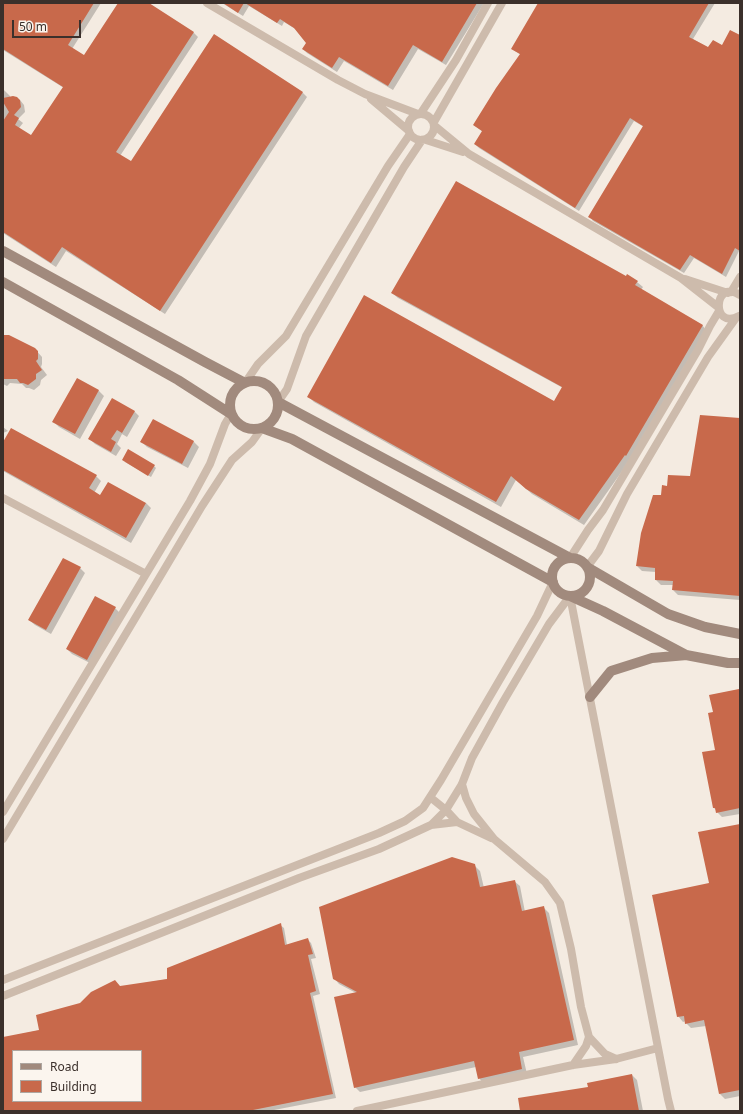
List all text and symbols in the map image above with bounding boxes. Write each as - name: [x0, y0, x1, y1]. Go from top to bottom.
- scale bar: [14, 12, 83, 38]
- text: 50 m: [19, 18, 47, 35]
- legend: [12, 1050, 142, 1102]
- text: Road: [50, 1058, 79, 1075]
- text: Building: [50, 1078, 97, 1095]

